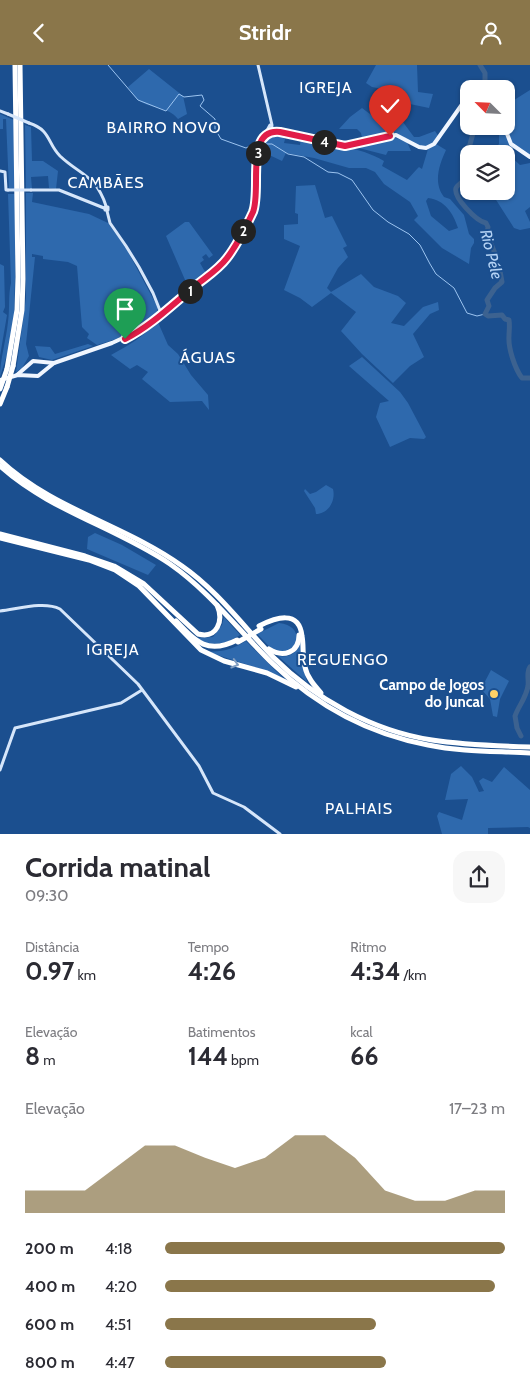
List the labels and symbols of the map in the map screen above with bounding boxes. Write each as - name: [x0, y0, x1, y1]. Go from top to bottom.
- district label: IGREJA: [299, 78, 353, 97]
- north arrow: [460, 80, 515, 135]
- pin: [369, 85, 411, 136]
- district label: BAIRRO NOVO: [107, 118, 221, 137]
- pin: 4: [312, 129, 336, 155]
- pin: 3: [246, 141, 270, 165]
- district label: CAMBÃES: [67, 173, 145, 192]
- pin: 2: [230, 219, 256, 243]
- water label: Rio Péle: [476, 227, 507, 281]
- pin: 1: [178, 279, 202, 303]
- pin: [104, 288, 146, 339]
- district label: ÁGUAS: [180, 348, 236, 367]
- district label: IGREJA: [86, 640, 140, 659]
- district label: REGUENGO: [297, 650, 389, 669]
- one-way arrow: [230, 658, 238, 668]
- place label: Campo de Jogos do Juncal: [379, 676, 484, 711]
- marker: Campo de Jogos do Juncal: [488, 688, 500, 700]
- district label: PALHAIS: [325, 799, 393, 818]

